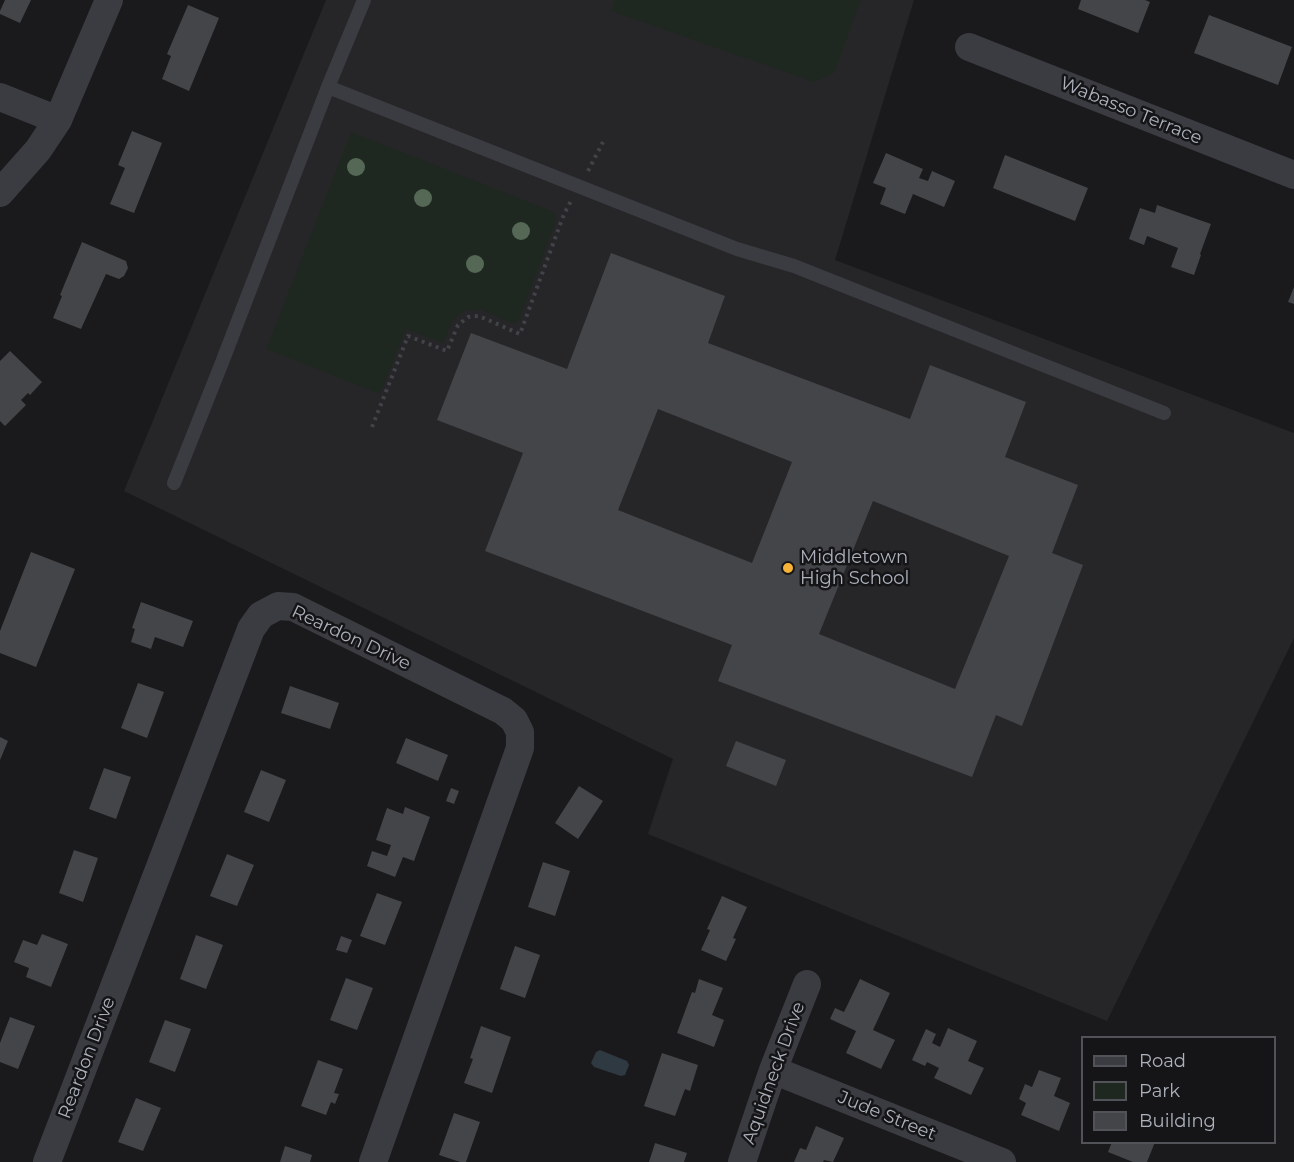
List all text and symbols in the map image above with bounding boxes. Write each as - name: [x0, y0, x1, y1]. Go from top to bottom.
- street label: Wabasso Terrace: [1057, 73, 1205, 149]
- place label: Middletown High School: [800, 547, 909, 590]
- marker: Middletown High School: [781, 561, 795, 575]
- street label: Reardon Drive: [288, 601, 414, 675]
- street label: Reardon Drive: [54, 994, 120, 1122]
- street label: Aquidneck Drive: [738, 999, 810, 1147]
- legend: [1081, 1036, 1276, 1144]
- text: Road: [1139, 1050, 1186, 1072]
- text: Park: [1139, 1080, 1180, 1102]
- street label: Jude Street: [835, 1087, 939, 1145]
- text: Building: [1139, 1110, 1216, 1132]

